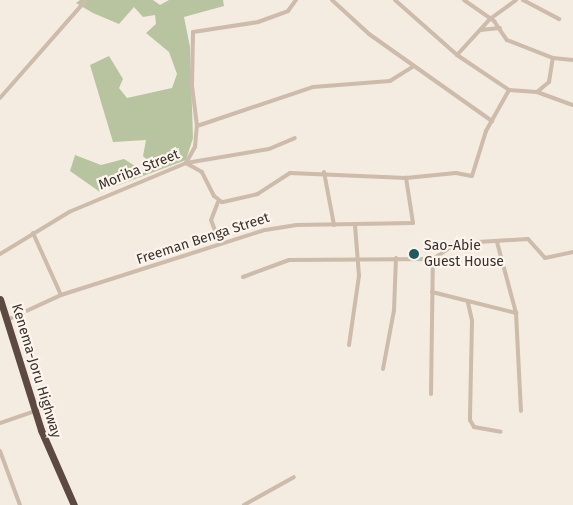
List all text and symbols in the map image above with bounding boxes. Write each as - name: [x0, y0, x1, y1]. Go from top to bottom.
- street label: Moriba Street: [96, 146, 182, 194]
- street label: Freeman Benga Street: [134, 210, 272, 268]
- place label: Sao-Abie Guest House: [424, 238, 504, 270]
- marker: Sao-Abie Guest House: [408, 248, 420, 260]
- street label: Kenema-Joru Highway: [8, 302, 64, 440]

